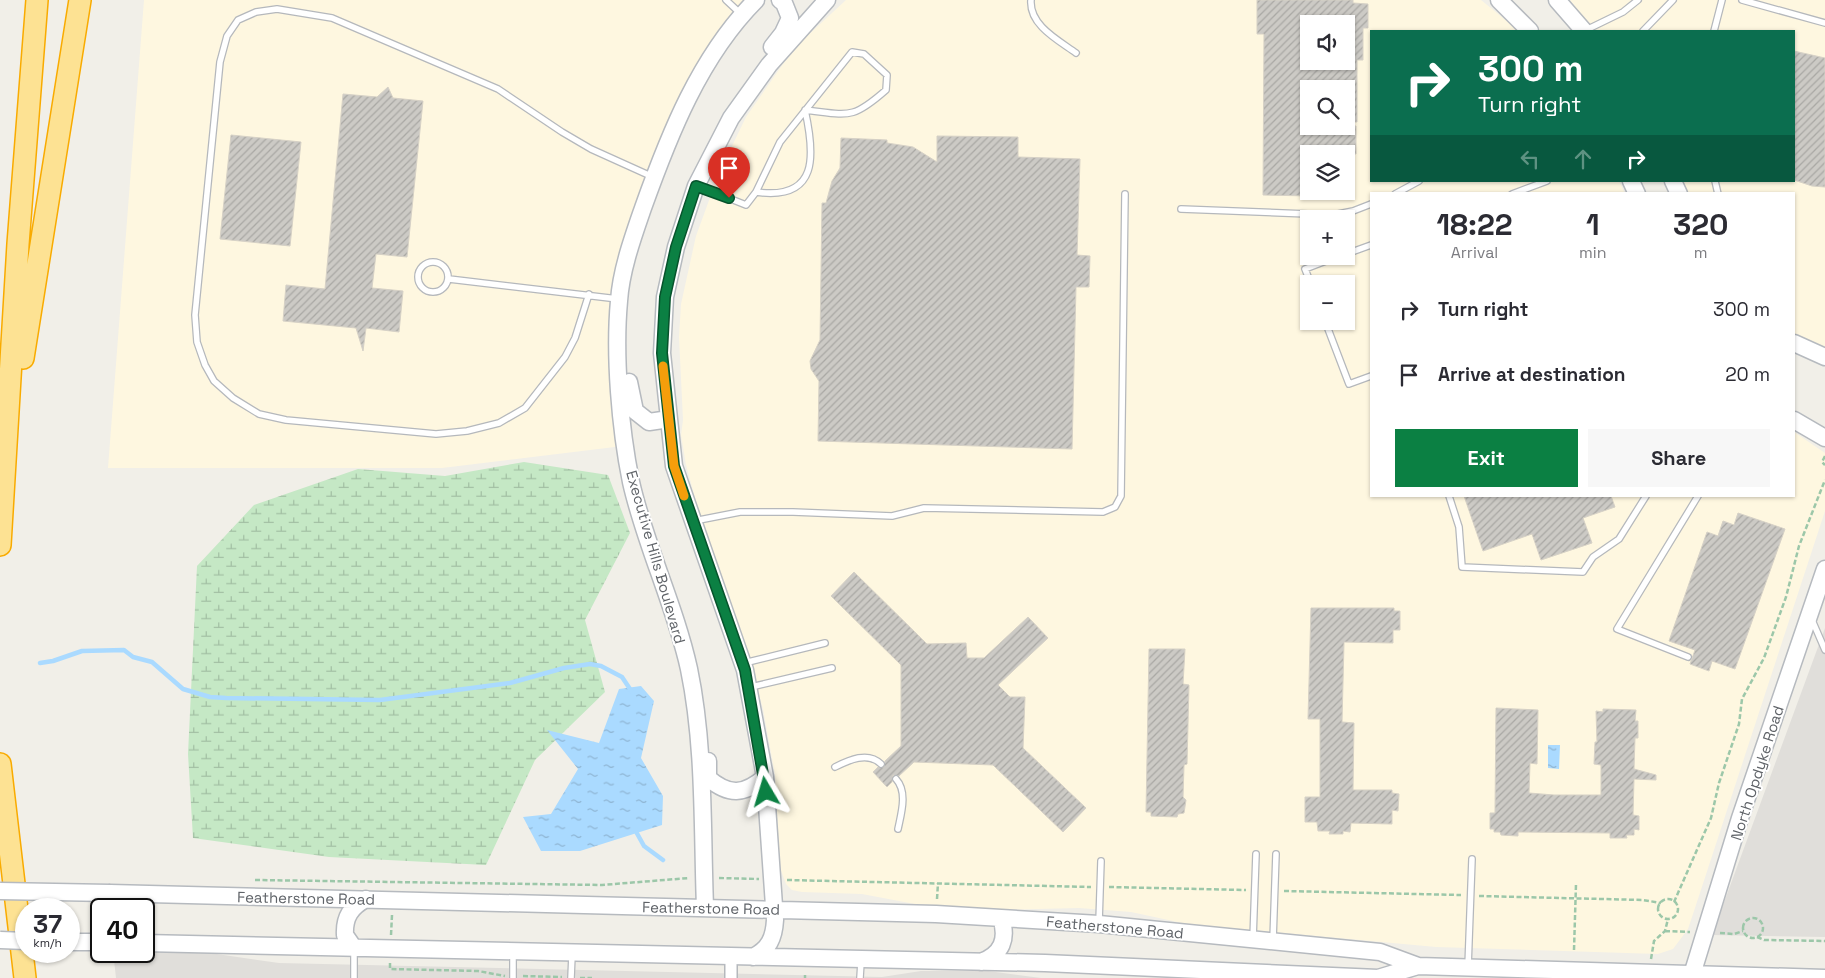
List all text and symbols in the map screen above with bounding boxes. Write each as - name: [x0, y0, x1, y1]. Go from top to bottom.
- map controls: [1300, 15, 1355, 330]
- button: sound: [1300, 15, 1355, 70]
- text: 300 m: [1478, 47, 1583, 91]
- icon: right: [1395, 50, 1460, 115]
- button: search: [1300, 80, 1355, 135]
- text: Turn right: [1478, 90, 1581, 118]
- button: layers: [1300, 145, 1355, 200]
- icon: left: [1516, 145, 1544, 173]
- icon: ahead: [1569, 145, 1597, 173]
- icon: right: [1622, 145, 1650, 173]
- pin: [708, 147, 750, 198]
- icon: arrive: [715, 154, 743, 182]
- text: 18:22: [1436, 205, 1513, 244]
- text: 1: [1586, 205, 1600, 244]
- text: 320: [1673, 205, 1729, 244]
- button: +: [1300, 210, 1355, 265]
- text: Arrival: [1451, 242, 1498, 263]
- text: min: [1579, 242, 1607, 263]
- text: m: [1694, 242, 1708, 263]
- button: −: [1300, 275, 1355, 330]
- icon: right: [1395, 296, 1423, 324]
- text: Turn right: [1438, 297, 1528, 322]
- text: 300 m: [1713, 297, 1770, 322]
- icon: arrive: [1395, 361, 1423, 389]
- text: Arrive at destination: [1438, 362, 1626, 387]
- text: 20 m: [1725, 362, 1770, 387]
- button: Exit: [1395, 429, 1578, 487]
- button: Share: [1588, 429, 1770, 487]
- street label: Executive Hills Boulevard: [622, 468, 690, 646]
- street label: North Opdyke Road: [1726, 703, 1788, 843]
- position arrow: [739, 765, 791, 817]
- street label: Featherstone Road: [237, 887, 375, 909]
- street label: Featherstone Road: [642, 897, 780, 919]
- speed limit sign: 40: [90, 898, 155, 963]
- text: 37: [33, 908, 62, 940]
- street label: Featherstone Road: [1045, 912, 1185, 942]
- text: km/h: [33, 935, 62, 951]

